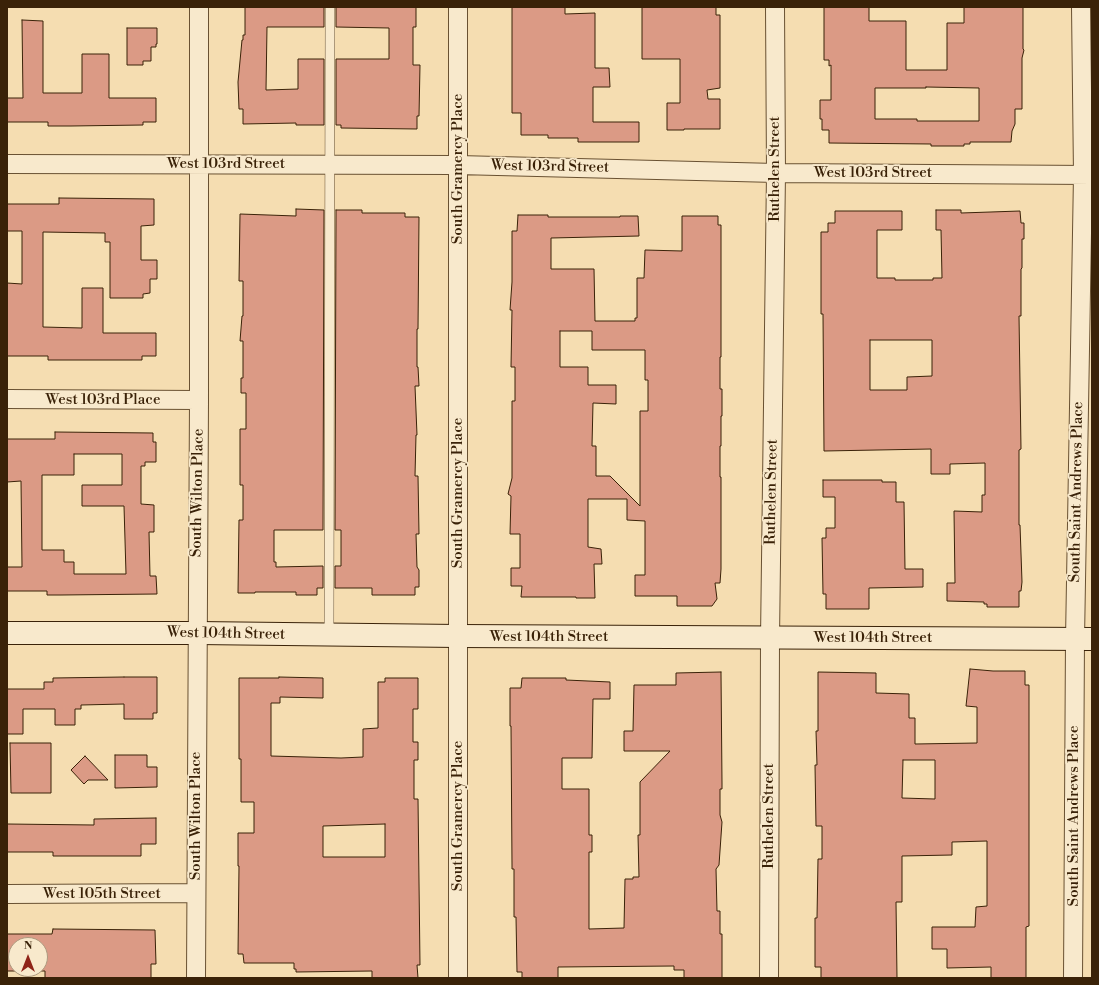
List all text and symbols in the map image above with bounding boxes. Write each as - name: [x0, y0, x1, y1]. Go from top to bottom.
- street label: South Gramercy Place: [449, 94, 467, 244]
- street label: Ruthelen Street: [766, 116, 784, 222]
- street label: West 103rd Street: [167, 155, 285, 173]
- street label: West 103rd Street: [491, 157, 609, 177]
- street label: West 103rd Street: [814, 164, 932, 182]
- street label: West 103rd Place: [46, 391, 160, 409]
- street label: South Saint Andrews Place: [1066, 401, 1088, 583]
- street label: South Gramercy Place: [449, 418, 467, 568]
- street label: South Wilton Place: [188, 429, 208, 557]
- street label: Ruthelen Street: [762, 439, 782, 545]
- street label: West 104th Street: [167, 624, 285, 644]
- street label: West 104th Street: [490, 628, 608, 646]
- street label: West 104th Street: [814, 629, 932, 647]
- street label: South Saint Andrews Place: [1065, 726, 1083, 906]
- street label: South Gramercy Place: [449, 741, 467, 891]
- street label: South Wilton Place: [187, 752, 205, 880]
- street label: Ruthelen Street: [760, 763, 778, 869]
- street label: West 105th Street: [43, 885, 161, 903]
- north arrow: [8, 937, 48, 977]
- text: N: [24, 939, 32, 953]

